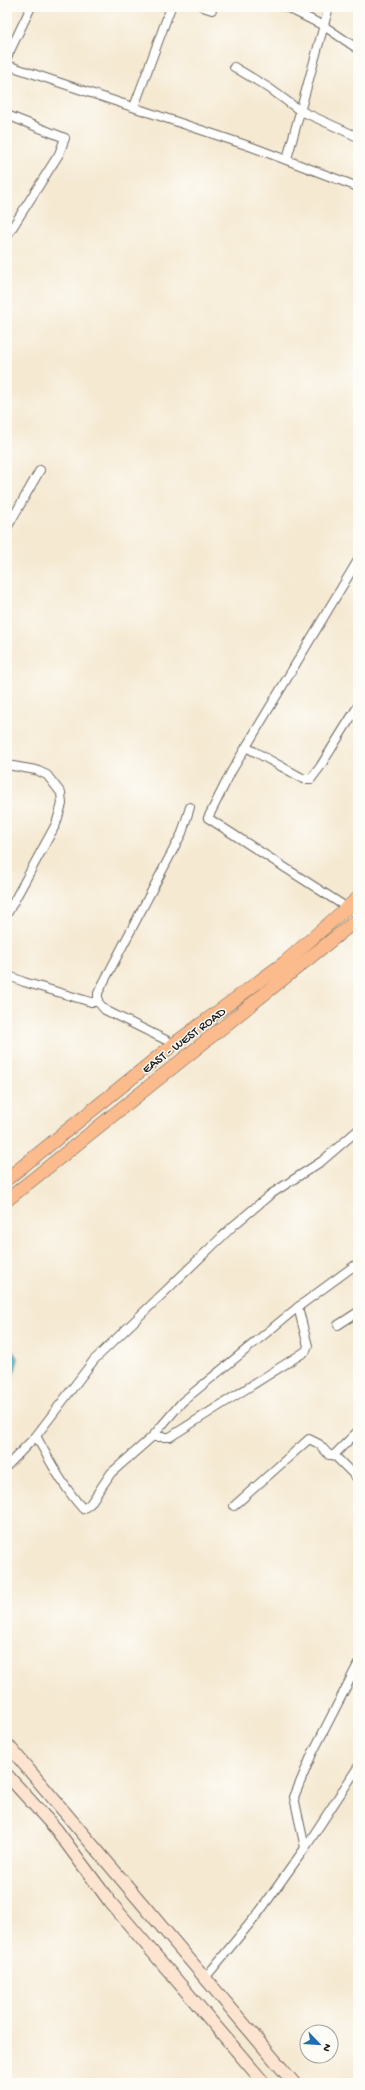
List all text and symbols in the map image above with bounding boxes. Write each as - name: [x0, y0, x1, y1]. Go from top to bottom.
- street label: EAST - WEST ROAD: [140, 1004, 230, 1077]
- north arrow: [299, 2024, 339, 2064]
- text: N: [319, 2042, 333, 2053]

